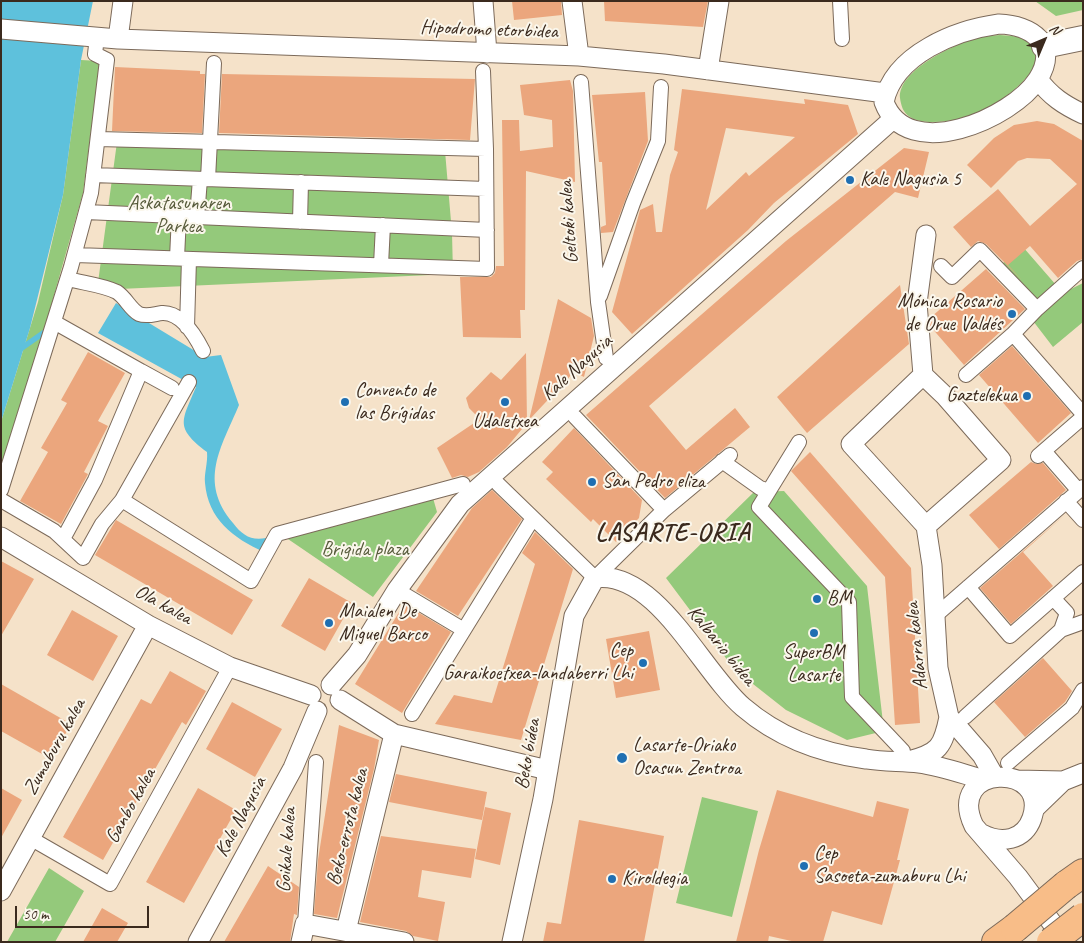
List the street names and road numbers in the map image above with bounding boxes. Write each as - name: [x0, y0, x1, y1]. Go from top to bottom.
- street label: Hipodromo etorbidea: [420, 16, 558, 44]
- street label: Geltoki kalea: [554, 180, 584, 264]
- street label: Kale Nagusia: [537, 330, 617, 406]
- street label: Ola kalea: [130, 580, 196, 630]
- street label: Kalbario bidea: [682, 601, 760, 691]
- street label: Adarra kalea: [900, 601, 934, 691]
- street label: Zumaburu kalea: [19, 695, 91, 799]
- street label: Beko bidea: [510, 717, 546, 791]
- street label: Ganbo kalea: [101, 764, 161, 848]
- street label: Beko-errota kalea: [322, 766, 374, 888]
- street label: Kale Nagusia: [210, 773, 272, 861]
- street label: Goikale kalea: [272, 807, 302, 893]

